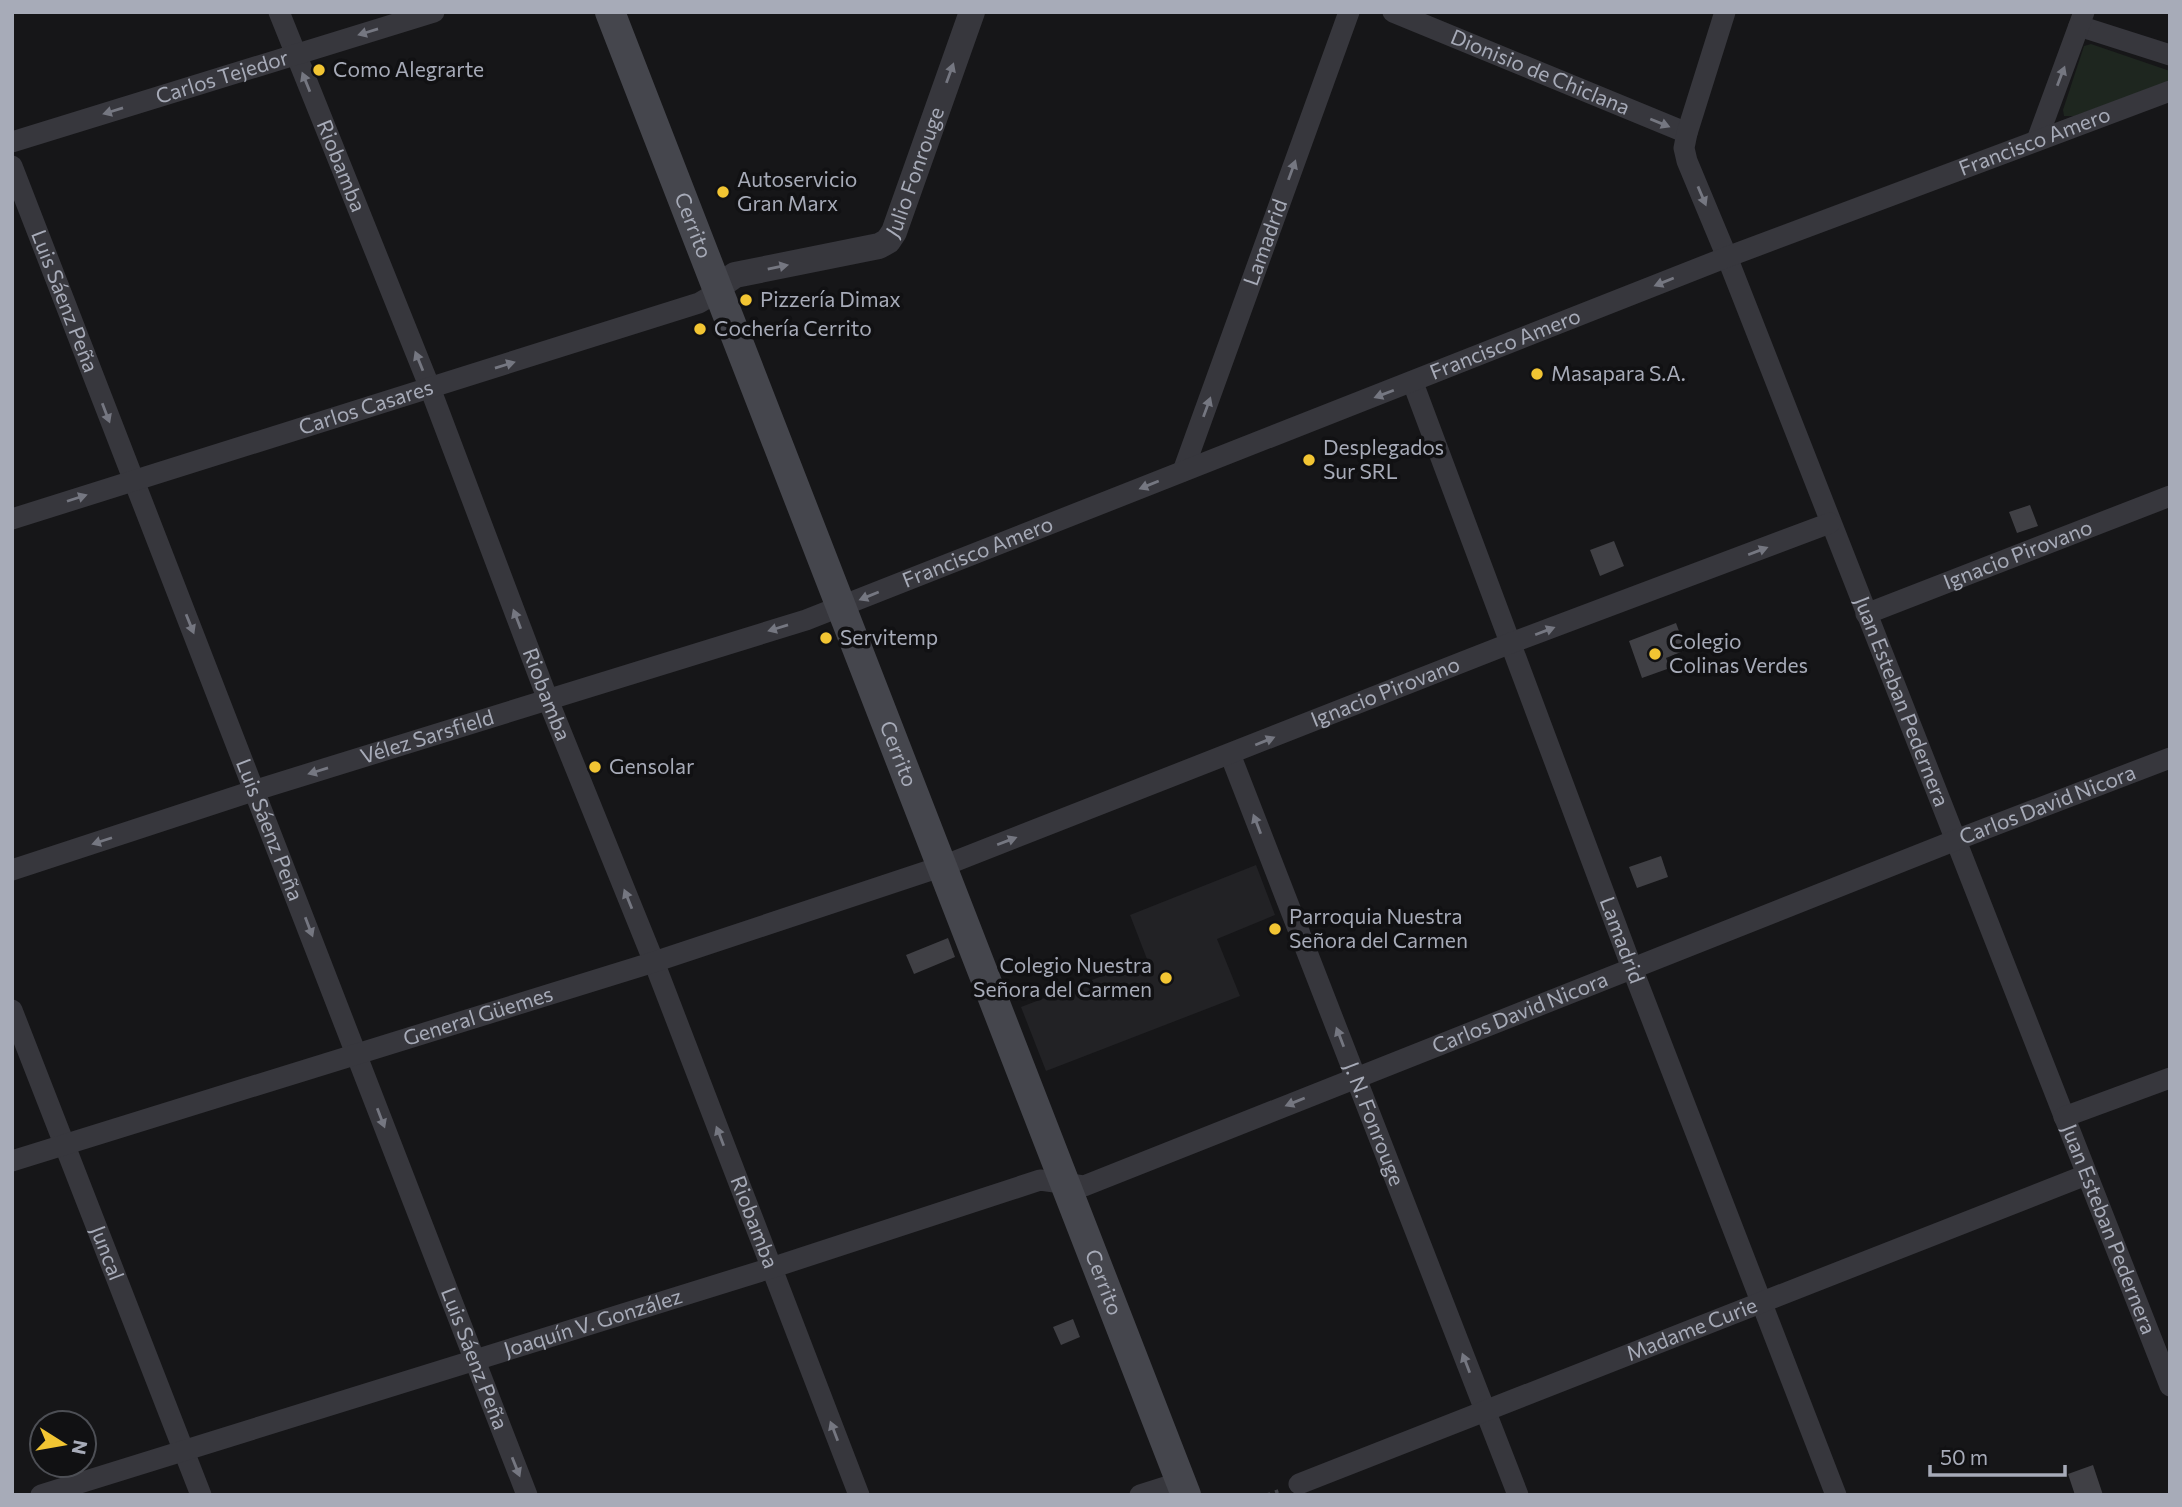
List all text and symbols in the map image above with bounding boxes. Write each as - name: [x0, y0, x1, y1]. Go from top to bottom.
- street label: Dionisio de Chiclana: [1447, 23, 1634, 119]
- one-way arrow: [358, 28, 379, 38]
- street label: Carlos Tejedor: [152, 44, 291, 108]
- place label: Como Alegrarte: [333, 56, 484, 81]
- marker: Como Alegrarte: [311, 62, 327, 78]
- one-way arrow: [945, 62, 956, 83]
- one-way arrow: [2055, 66, 2066, 87]
- one-way arrow: [300, 72, 312, 92]
- street label: Francisco Amero: [1955, 101, 2113, 180]
- street label: Julio Fonrouge: [880, 103, 948, 242]
- one-way arrow: [102, 106, 123, 116]
- street label: Riobamba: [313, 116, 372, 215]
- one-way arrow: [1650, 117, 1671, 128]
- one-way arrow: [1287, 159, 1298, 180]
- place label: Autoservicio Gran Marx: [737, 166, 857, 215]
- marker: Autoservicio Gran Marx: [715, 184, 731, 200]
- one-way arrow: [1696, 186, 1707, 207]
- street label: Cerrito: [670, 188, 718, 261]
- street label: Lamadrid: [1237, 195, 1291, 289]
- street label: Luis Sáenz Peña: [27, 226, 105, 375]
- one-way arrow: [767, 261, 789, 272]
- one-way arrow: [1653, 277, 1674, 288]
- place label: Pizzería Dimax: [760, 286, 901, 311]
- marker: Pizzería Dimax: [738, 292, 754, 308]
- street label: Francisco Amero: [1426, 302, 1584, 384]
- place label: Cochería Cerrito: [714, 315, 872, 340]
- marker: Cochería Cerrito: [692, 321, 708, 337]
- one-way arrow: [413, 350, 424, 371]
- one-way arrow: [495, 359, 516, 369]
- place label: Masapara S.A.: [1551, 360, 1686, 385]
- marker: Masapara S.A.: [1529, 366, 1545, 382]
- street label: Carlos Casares: [295, 373, 436, 439]
- one-way arrow: [1374, 388, 1395, 399]
- one-way arrow: [1202, 396, 1213, 417]
- one-way arrow: [101, 402, 112, 423]
- place label: Desplegados Sur SRL: [1323, 434, 1444, 483]
- marker: Desplegados Sur SRL: [1301, 452, 1317, 468]
- one-way arrow: [1139, 479, 1160, 490]
- one-way arrow: [67, 493, 88, 503]
- street label: Francisco Amero: [898, 510, 1056, 592]
- street label: Ignacio Pirovano: [1939, 513, 2095, 594]
- one-way arrow: [1747, 545, 1768, 556]
- one-way arrow: [859, 590, 880, 601]
- street label: Juan Esteban Pedernera: [1850, 592, 1955, 810]
- one-way arrow: [511, 609, 522, 630]
- one-way arrow: [185, 614, 196, 635]
- one-way arrow: [767, 624, 788, 634]
- place label: Servitemp: [840, 624, 938, 649]
- one-way arrow: [1534, 625, 1555, 636]
- place label: Colegio Colinas Verdes: [1669, 628, 1808, 677]
- marker: Servitemp: [818, 630, 834, 646]
- street label: Riobamba: [518, 644, 577, 744]
- marker: Colegio Colinas Verdes: [1647, 646, 1663, 662]
- street label: Ignacio Pirovano: [1307, 650, 1463, 731]
- street label: Vélez Sarsfield: [357, 703, 496, 768]
- street label: Cerrito: [876, 717, 924, 790]
- one-way arrow: [1254, 735, 1275, 746]
- place label: Gensolar: [609, 753, 694, 778]
- street label: Luis Sáenz Peña: [232, 755, 310, 904]
- street label: Carlos David Nicora: [1955, 758, 2139, 849]
- marker: Gensolar: [587, 759, 603, 775]
- one-way arrow: [308, 766, 329, 776]
- one-way arrow: [1252, 814, 1263, 835]
- one-way arrow: [996, 835, 1017, 846]
- one-way arrow: [91, 836, 112, 847]
- one-way arrow: [623, 888, 634, 909]
- street label: Lamadrid: [1595, 893, 1651, 986]
- place label: Parroquia Nuestra Señora del Carmen: [1289, 903, 1468, 952]
- one-way arrow: [303, 917, 314, 938]
- marker: Parroquia Nuestra Señora del Carmen: [1267, 921, 1283, 937]
- place label: Colegio Nuestra Señora del Carmen: [973, 952, 1152, 1001]
- street label: Carlos David Nicora: [1428, 965, 1611, 1058]
- marker: Colegio Nuestra Señora del Carmen: [1158, 970, 1174, 986]
- street label: General Güemes: [400, 980, 556, 1050]
- one-way arrow: [1334, 1026, 1345, 1047]
- street label: J. N. Fonrouge: [1340, 1058, 1411, 1189]
- one-way arrow: [1285, 1097, 1306, 1108]
- one-way arrow: [376, 1108, 387, 1129]
- street label: Juan Esteban Pedernera: [2057, 1120, 2162, 1337]
- one-way arrow: [715, 1125, 726, 1146]
- street label: Riobamba: [726, 1172, 785, 1271]
- street label: Juncal: [86, 1222, 130, 1284]
- street label: Cerrito: [1081, 1245, 1129, 1319]
- street label: Joaquín V. González: [500, 1282, 685, 1361]
- street label: Luis Sáenz Peña: [437, 1283, 514, 1433]
- street label: Madame Curie: [1622, 1291, 1760, 1365]
- one-way arrow: [1460, 1352, 1471, 1373]
- north arrow: [28, 1409, 98, 1479]
- one-way arrow: [829, 1421, 840, 1442]
- scale bar: [1930, 1434, 2065, 1478]
- text: N: [68, 1438, 93, 1457]
- text: 50 m: [1940, 1444, 1988, 1469]
- one-way arrow: [511, 1457, 522, 1478]

